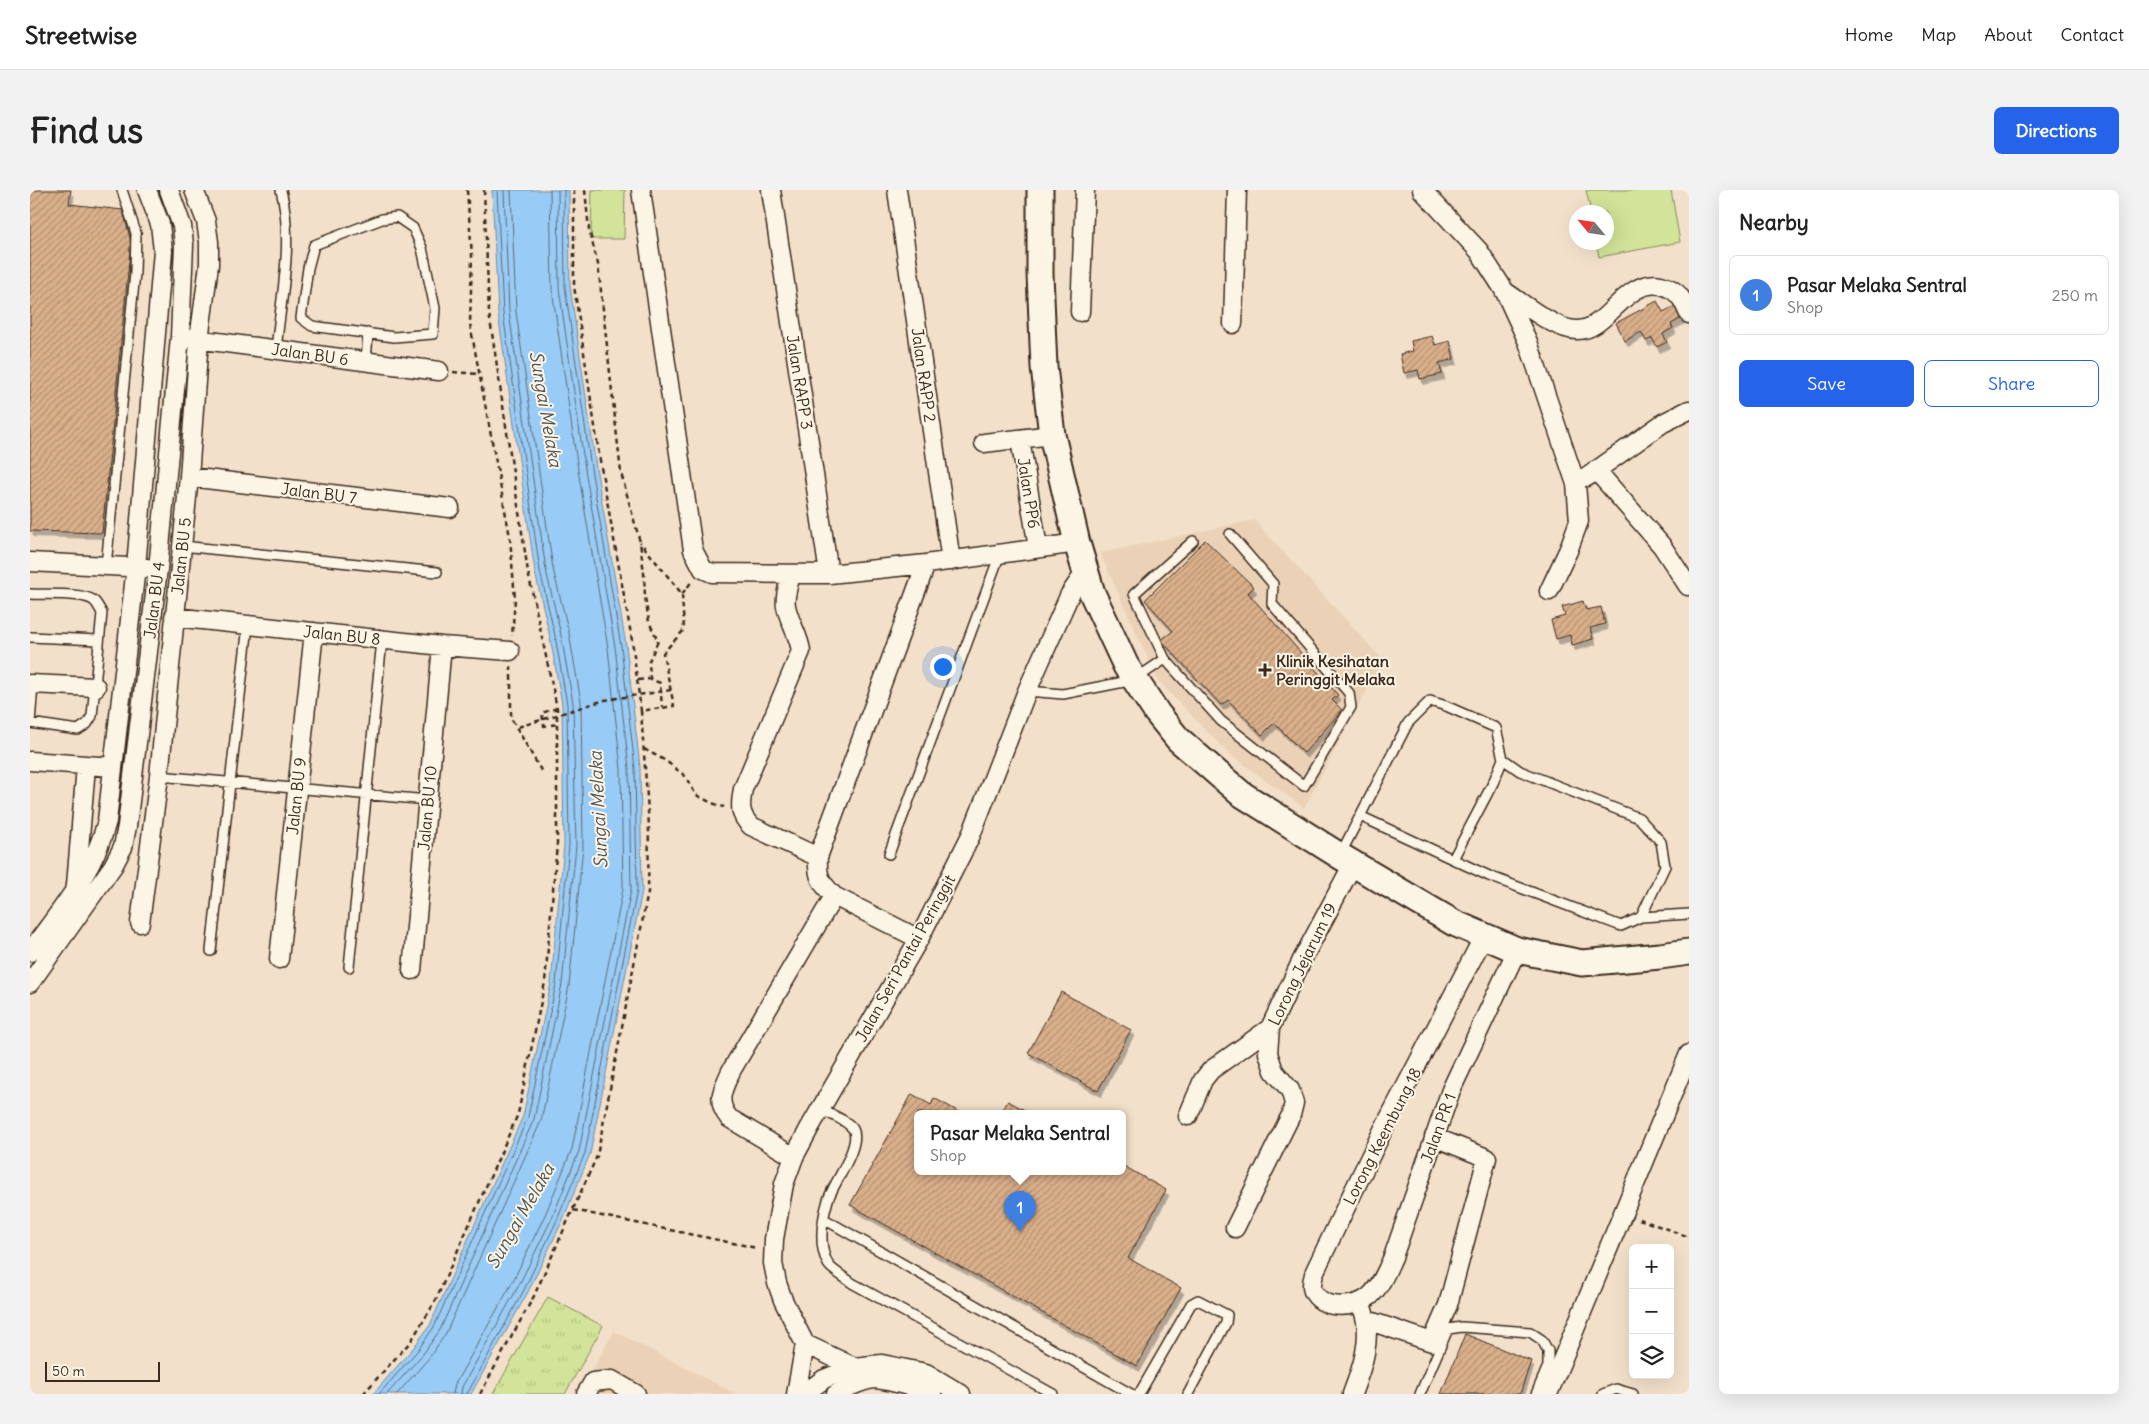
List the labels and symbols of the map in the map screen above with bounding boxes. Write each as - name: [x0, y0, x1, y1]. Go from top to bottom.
- north arrow: [1569, 205, 1614, 250]
- street label: Jalan RAPP 2: [907, 326, 941, 424]
- street label: Jalan RAPP 3: [783, 333, 817, 431]
- street label: Jalan BU 6: [270, 339, 350, 369]
- water label: Sungai Melaka: [524, 349, 568, 470]
- street label: Jalan PP6: [1014, 456, 1044, 530]
- street label: Jalan BU 7: [280, 478, 358, 508]
- street label: Jalan BU 5: [167, 516, 195, 596]
- street label: Jalan BU 4: [139, 560, 169, 640]
- street label: Jalan BU 8: [302, 621, 382, 649]
- place label: Klinik Kesihatan Peringgit Melaka: [1276, 651, 1395, 690]
- your location: [930, 654, 956, 680]
- marker: Klinik Kesihatan Peringgit Melaka: [1258, 663, 1272, 677]
- water label: Sungai Melaka: [583, 749, 613, 869]
- street label: Jalan BU 9: [282, 756, 310, 836]
- street label: Jalan BU 10: [413, 765, 441, 851]
- street label: Jalan Seri Pantai Peringgit: [851, 871, 960, 1045]
- street label: Lorong Jejarum 19: [1264, 900, 1340, 1028]
- street label: Lorong Keembung 18: [1339, 1064, 1425, 1208]
- street label: Jalan PR 1: [1416, 1090, 1460, 1166]
- water label: Sungai Melaka: [481, 1158, 560, 1273]
- pin: 1: [1004, 1191, 1036, 1232]
- scale bar: [45, 1359, 160, 1382]

